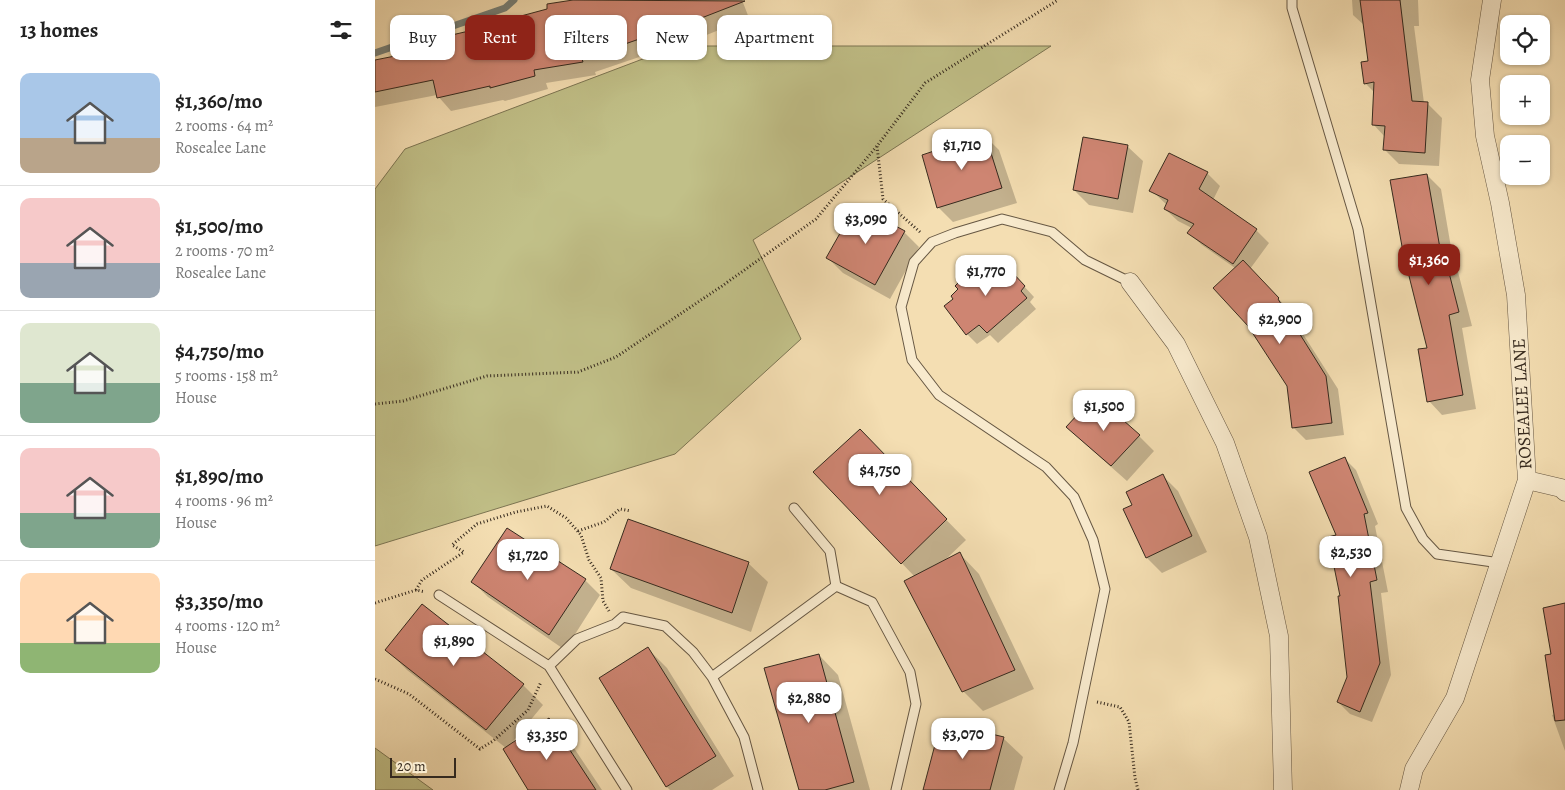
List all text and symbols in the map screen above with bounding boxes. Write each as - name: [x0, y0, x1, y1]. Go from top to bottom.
- chip: Buy: [390, 15, 455, 60]
- chip: Rent: [465, 15, 535, 60]
- chip: Filters: [545, 15, 627, 60]
- chip: New: [637, 15, 707, 60]
- chip: Apartment: [717, 15, 832, 60]
- map controls: [1500, 15, 1550, 185]
- button: locate: [1500, 15, 1550, 65]
- text: 13 homes: [20, 16, 98, 44]
- icon: filters: [327, 16, 355, 44]
- button: +: [1500, 75, 1550, 125]
- text: $1,360/mo: [175, 87, 263, 115]
- icon: home: [60, 93, 120, 153]
- text: 2 rooms · 64 m²: [175, 115, 273, 137]
- pin: $1,710: [921, 128, 1003, 171]
- text: $1,710: [943, 134, 981, 156]
- button: −: [1500, 135, 1550, 185]
- text: Rosealee Lane: [175, 137, 266, 159]
- pin: $3,090: [825, 202, 907, 245]
- text: $3,090: [845, 208, 887, 230]
- text: $1,500/mo: [175, 212, 263, 240]
- icon: home: [60, 218, 120, 278]
- text: 2 rooms · 70 m²: [175, 240, 274, 262]
- pin: $1,360: [1388, 244, 1470, 286]
- text: $1,360: [1409, 249, 1449, 271]
- pin: $1,770: [945, 254, 1027, 297]
- text: $1,770: [966, 260, 1006, 282]
- text: Rosealee Lane: [175, 262, 266, 284]
- pin: $2,900: [1239, 302, 1321, 345]
- text: $2,900: [1259, 308, 1302, 330]
- text: $4,750/mo: [175, 337, 264, 365]
- street label: ROSEALEE LANE: [1507, 338, 1537, 470]
- icon: home: [60, 343, 120, 403]
- text: 5 rooms · 158 m²: [175, 365, 278, 387]
- text: House: [175, 387, 217, 409]
- pin: $1,500: [1063, 390, 1145, 432]
- text: $1,500: [1084, 395, 1124, 417]
- pin: $4,750: [839, 454, 921, 496]
- text: $4,750: [860, 459, 901, 481]
- text: $1,890/mo: [175, 462, 264, 490]
- icon: home: [60, 468, 120, 528]
- text: 4 rooms · 96 m²: [175, 490, 273, 512]
- text: House: [175, 512, 217, 534]
- pin: $2,530: [1310, 536, 1392, 578]
- pin: $1,720: [487, 538, 569, 581]
- text: $2,530: [1330, 541, 1372, 563]
- text: $1,720: [508, 544, 548, 566]
- text: $3,350/mo: [175, 587, 263, 615]
- icon: home: [60, 593, 120, 653]
- text: 4 rooms · 120 m²: [175, 615, 280, 637]
- pin: $1,890: [413, 624, 495, 667]
- text: $1,890: [434, 630, 474, 652]
- text: House: [175, 637, 217, 659]
- pin: $2,880: [768, 682, 850, 724]
- text: $2,880: [788, 687, 830, 709]
- pin: $3,350: [506, 718, 588, 761]
- pin: $3,070: [922, 718, 1004, 760]
- text: $3,070: [942, 723, 984, 745]
- text: $3,350: [527, 724, 567, 746]
- scale bar: [390, 755, 456, 778]
- text: 20 m: [397, 757, 426, 776]

